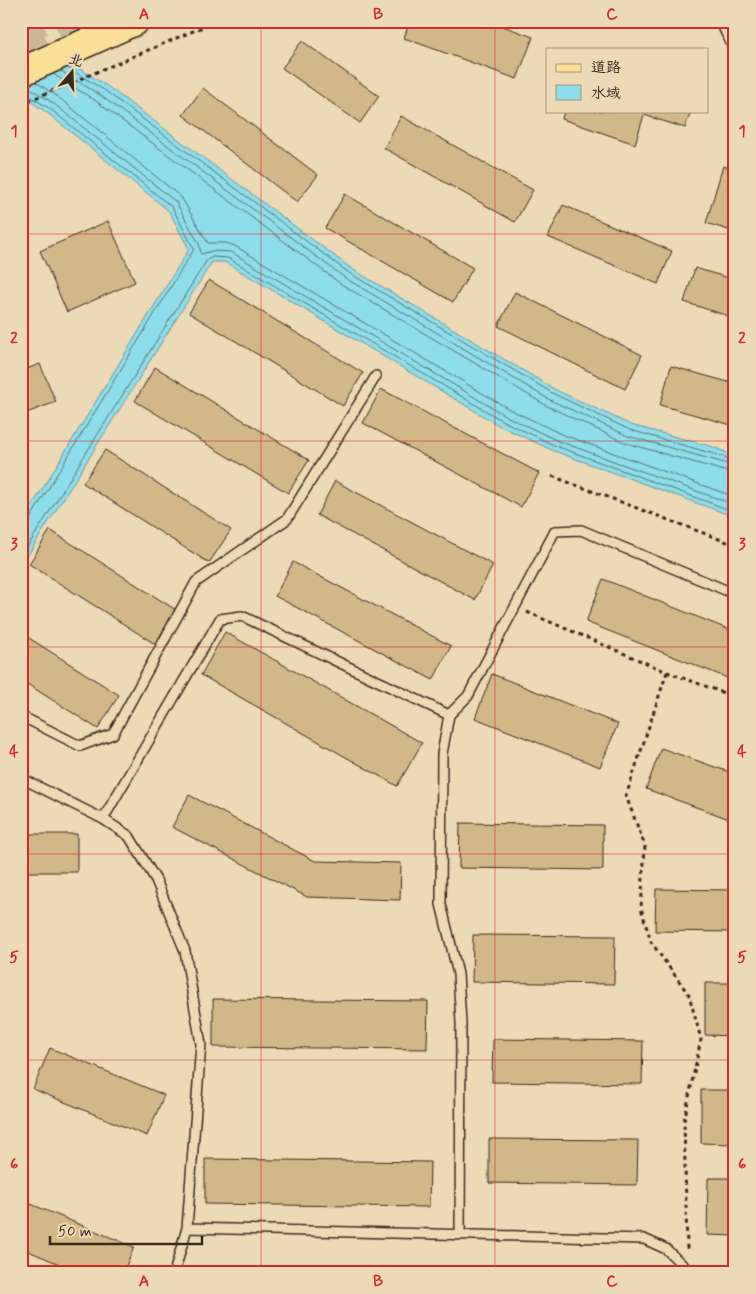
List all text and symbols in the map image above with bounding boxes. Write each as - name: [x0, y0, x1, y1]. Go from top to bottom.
- text: A: [139, 4, 149, 25]
- text: B: [373, 4, 383, 25]
- text: C: [606, 4, 618, 25]
- north arrow: [48, 48, 98, 98]
- legend: [546, 48, 708, 112]
- text: 北: [66, 50, 85, 71]
- text: 道路: [591, 58, 621, 78]
- text: 水域: [591, 84, 621, 104]
- text: 1: [10, 121, 18, 142]
- text: 1: [738, 121, 746, 142]
- text: 2: [10, 328, 18, 349]
- text: 2: [738, 328, 746, 349]
- text: 3: [10, 534, 18, 555]
- text: 3: [738, 534, 746, 555]
- text: 4: [9, 741, 19, 762]
- text: 4: [737, 741, 747, 762]
- text: 5: [9, 947, 19, 968]
- text: 5: [737, 947, 747, 968]
- text: 6: [10, 1154, 18, 1175]
- text: 6: [738, 1154, 746, 1175]
- scale bar: [50, 1214, 202, 1246]
- text: 50 m: [58, 1222, 92, 1242]
- text: A: [139, 1271, 149, 1292]
- text: B: [373, 1271, 383, 1292]
- text: C: [606, 1271, 618, 1292]

